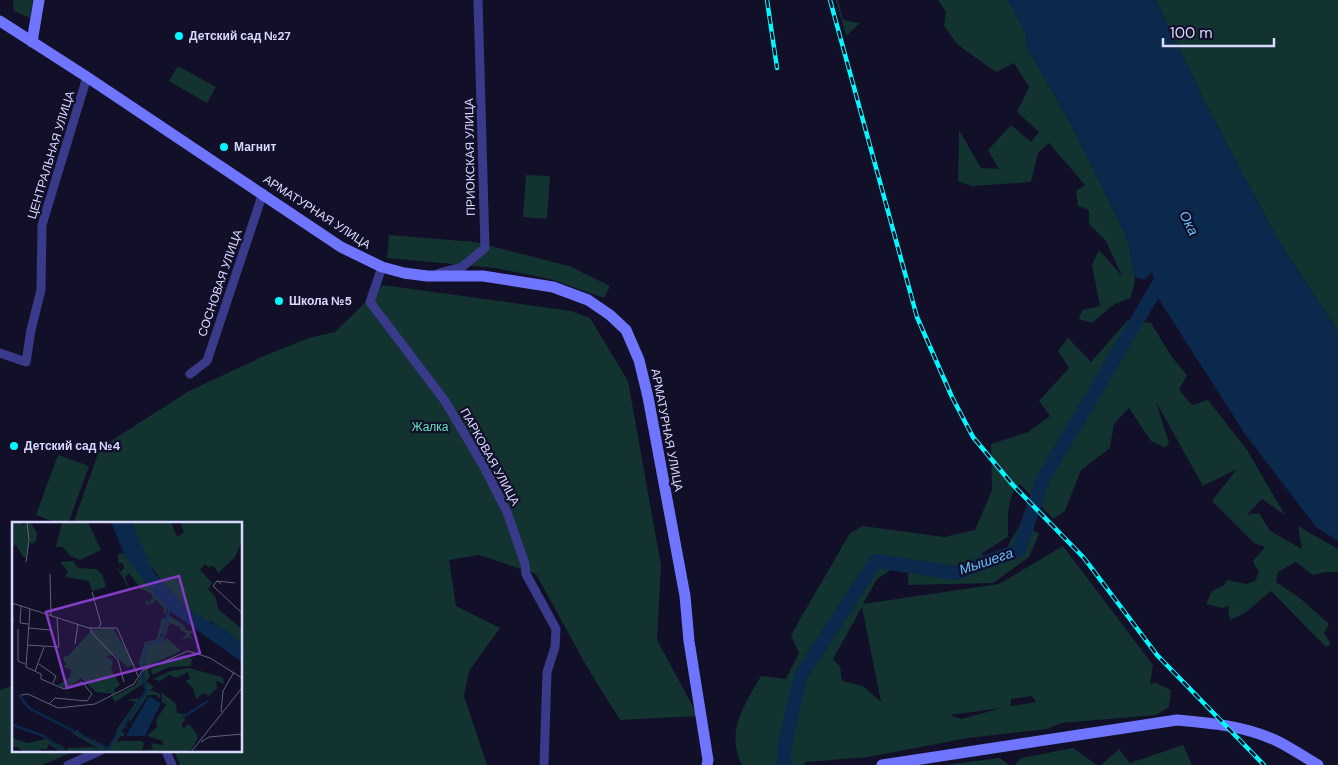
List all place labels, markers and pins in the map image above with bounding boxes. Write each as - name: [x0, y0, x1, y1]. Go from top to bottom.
- place label: Детский сад №27: [189, 28, 291, 44]
- marker: Детский сад №27: [173, 30, 185, 42]
- place label: Магнит: [234, 139, 276, 155]
- marker: Магнит: [218, 141, 230, 153]
- place label: Школа №5: [289, 293, 352, 309]
- marker: Школа №5: [273, 295, 285, 307]
- place label: Детский сад №4: [24, 438, 120, 454]
- marker: Детский сад №4: [8, 440, 20, 452]

